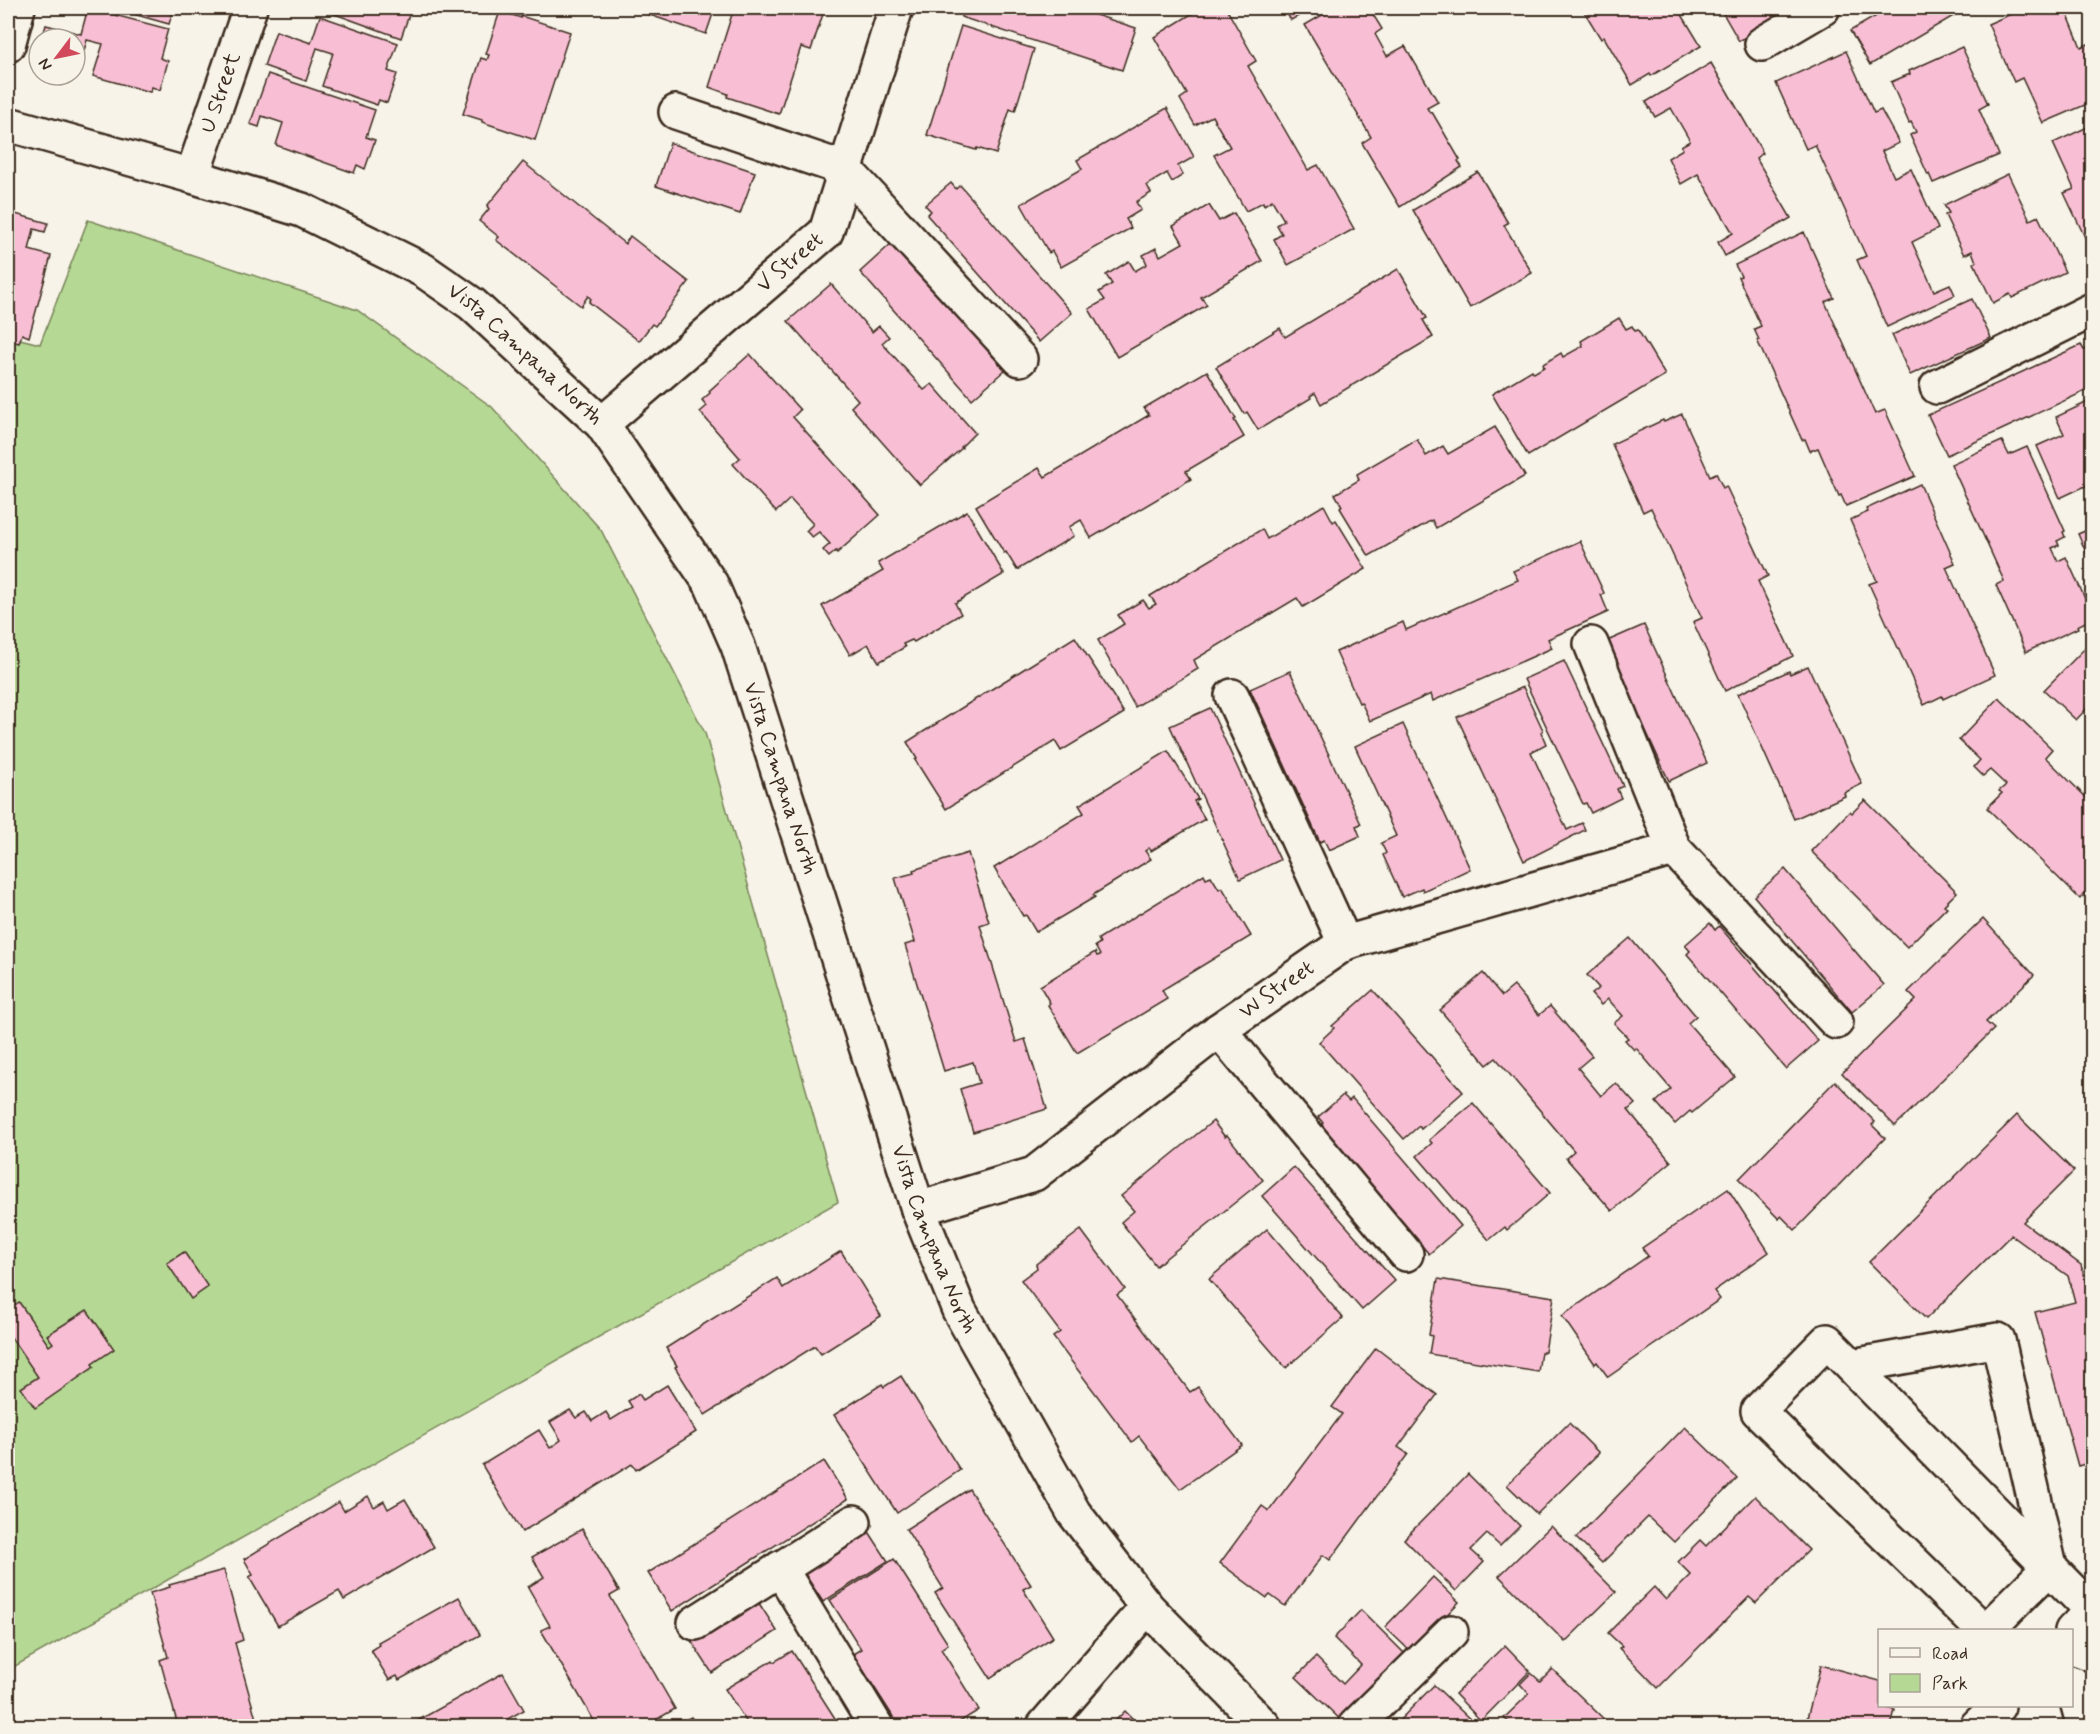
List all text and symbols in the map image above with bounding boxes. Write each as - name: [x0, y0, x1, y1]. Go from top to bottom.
- north arrow: [27, 27, 87, 87]
- street label: U Street: [194, 49, 248, 137]
- text: N: [34, 54, 57, 74]
- street label: V Street: [751, 226, 830, 299]
- street label: Vista Campana North: [442, 277, 609, 432]
- street label: Vista Campana North: [736, 679, 824, 878]
- street label: W Street: [1234, 954, 1320, 1026]
- street label: Vista Campana North: [884, 1142, 983, 1339]
- legend: [1878, 1629, 2073, 1707]
- text: Road: [1932, 1642, 1968, 1666]
- text: Park: [1932, 1672, 1968, 1696]

